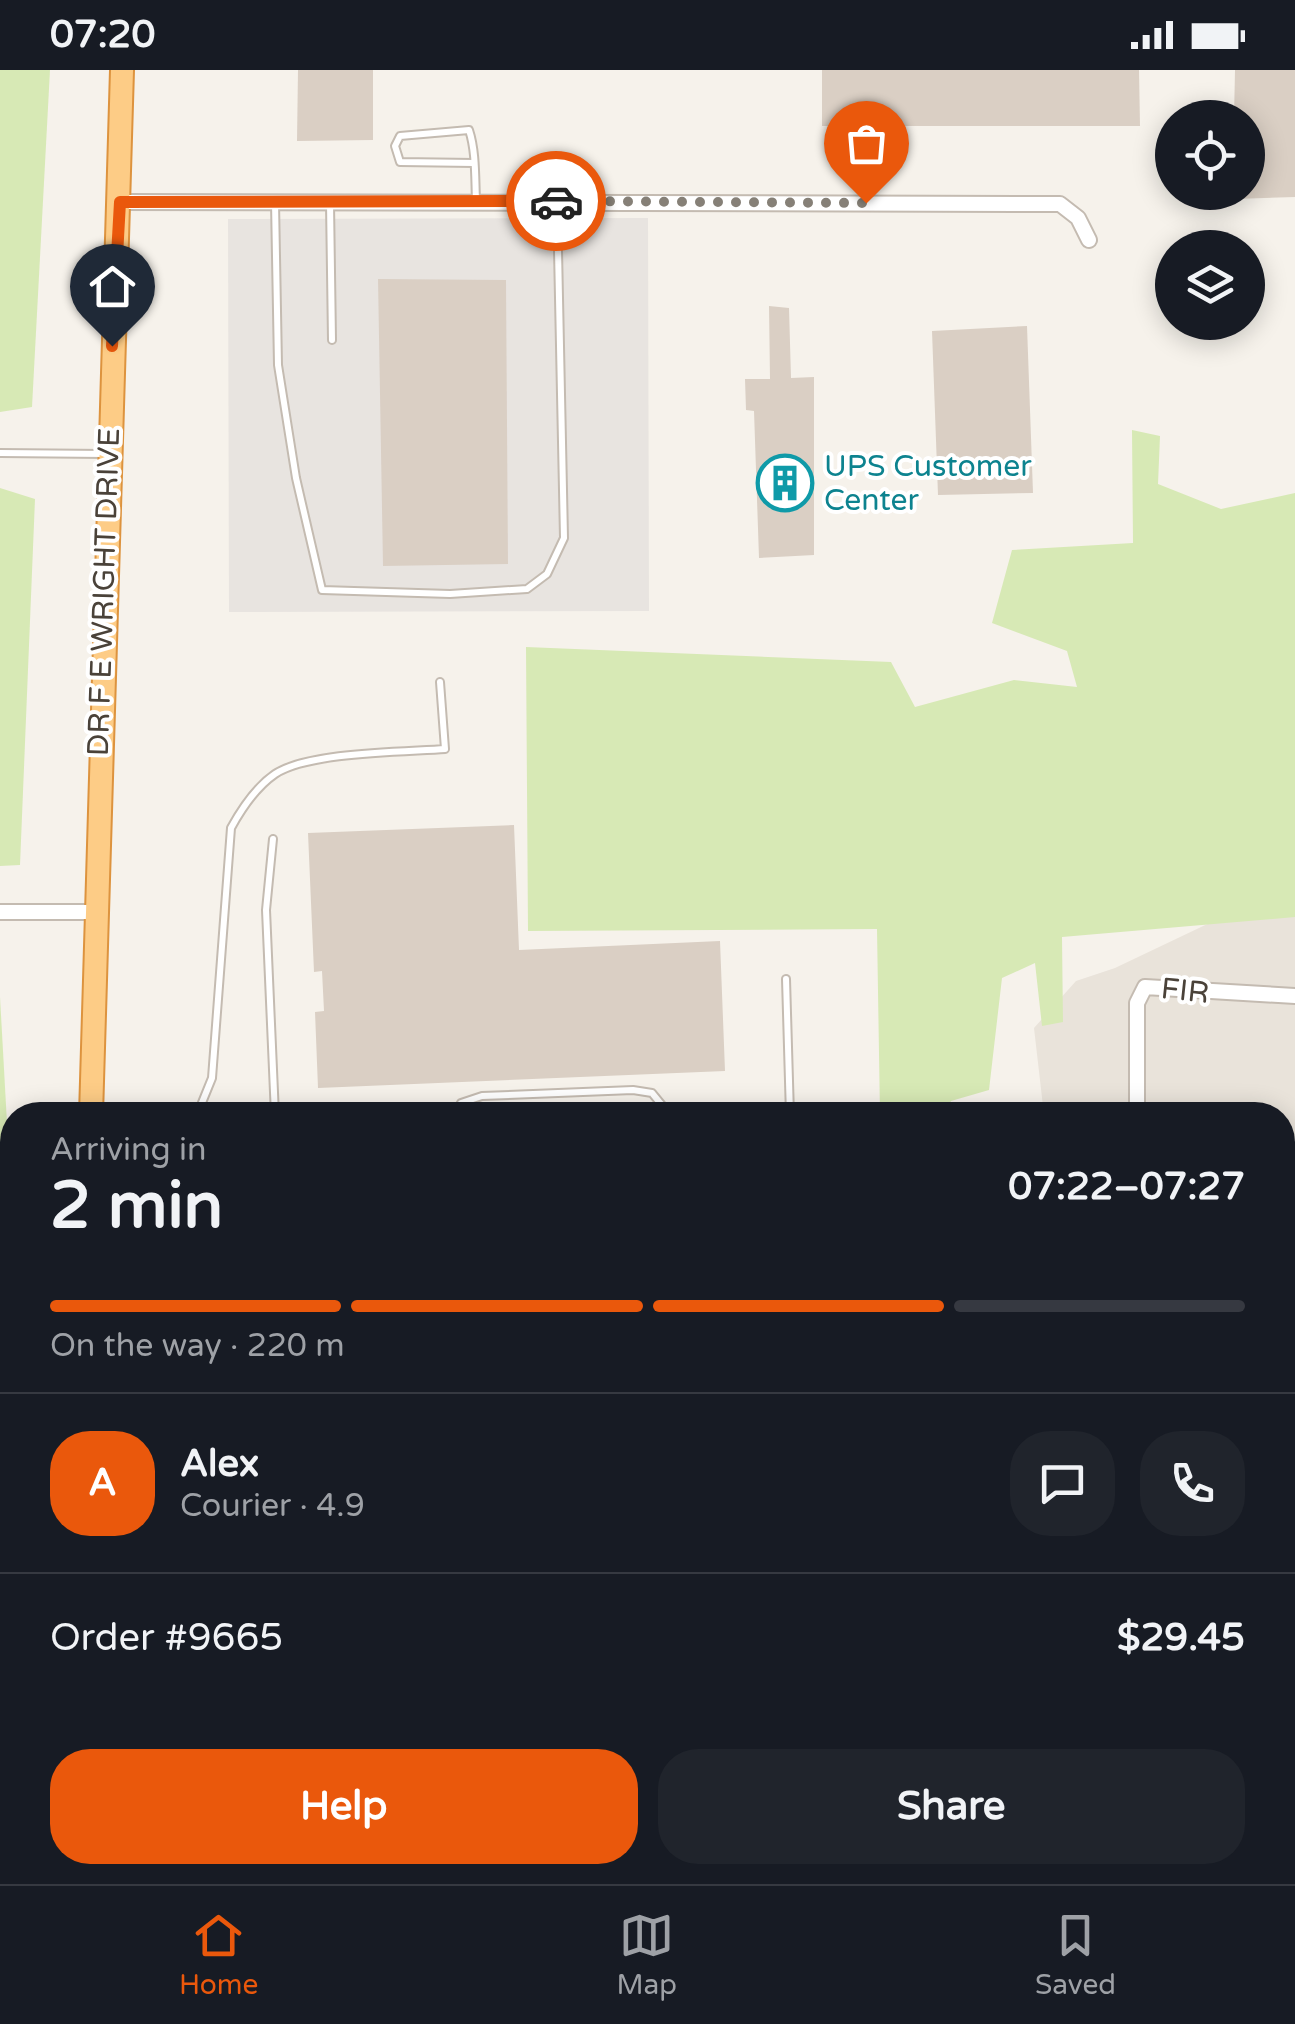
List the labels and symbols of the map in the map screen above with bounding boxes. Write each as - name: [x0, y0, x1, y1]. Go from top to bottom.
- pin: [824, 101, 909, 204]
- courier: [506, 151, 606, 251]
- pin: [70, 244, 155, 347]
- street label: DR F E WRIGHT DRIVE: [80, 427, 128, 757]
- place label: UPS Customer Center: [824, 448, 1032, 519]
- building icon: UPS Customer Center: [755, 453, 815, 513]
- street label: FIR: [1159, 970, 1211, 1012]

